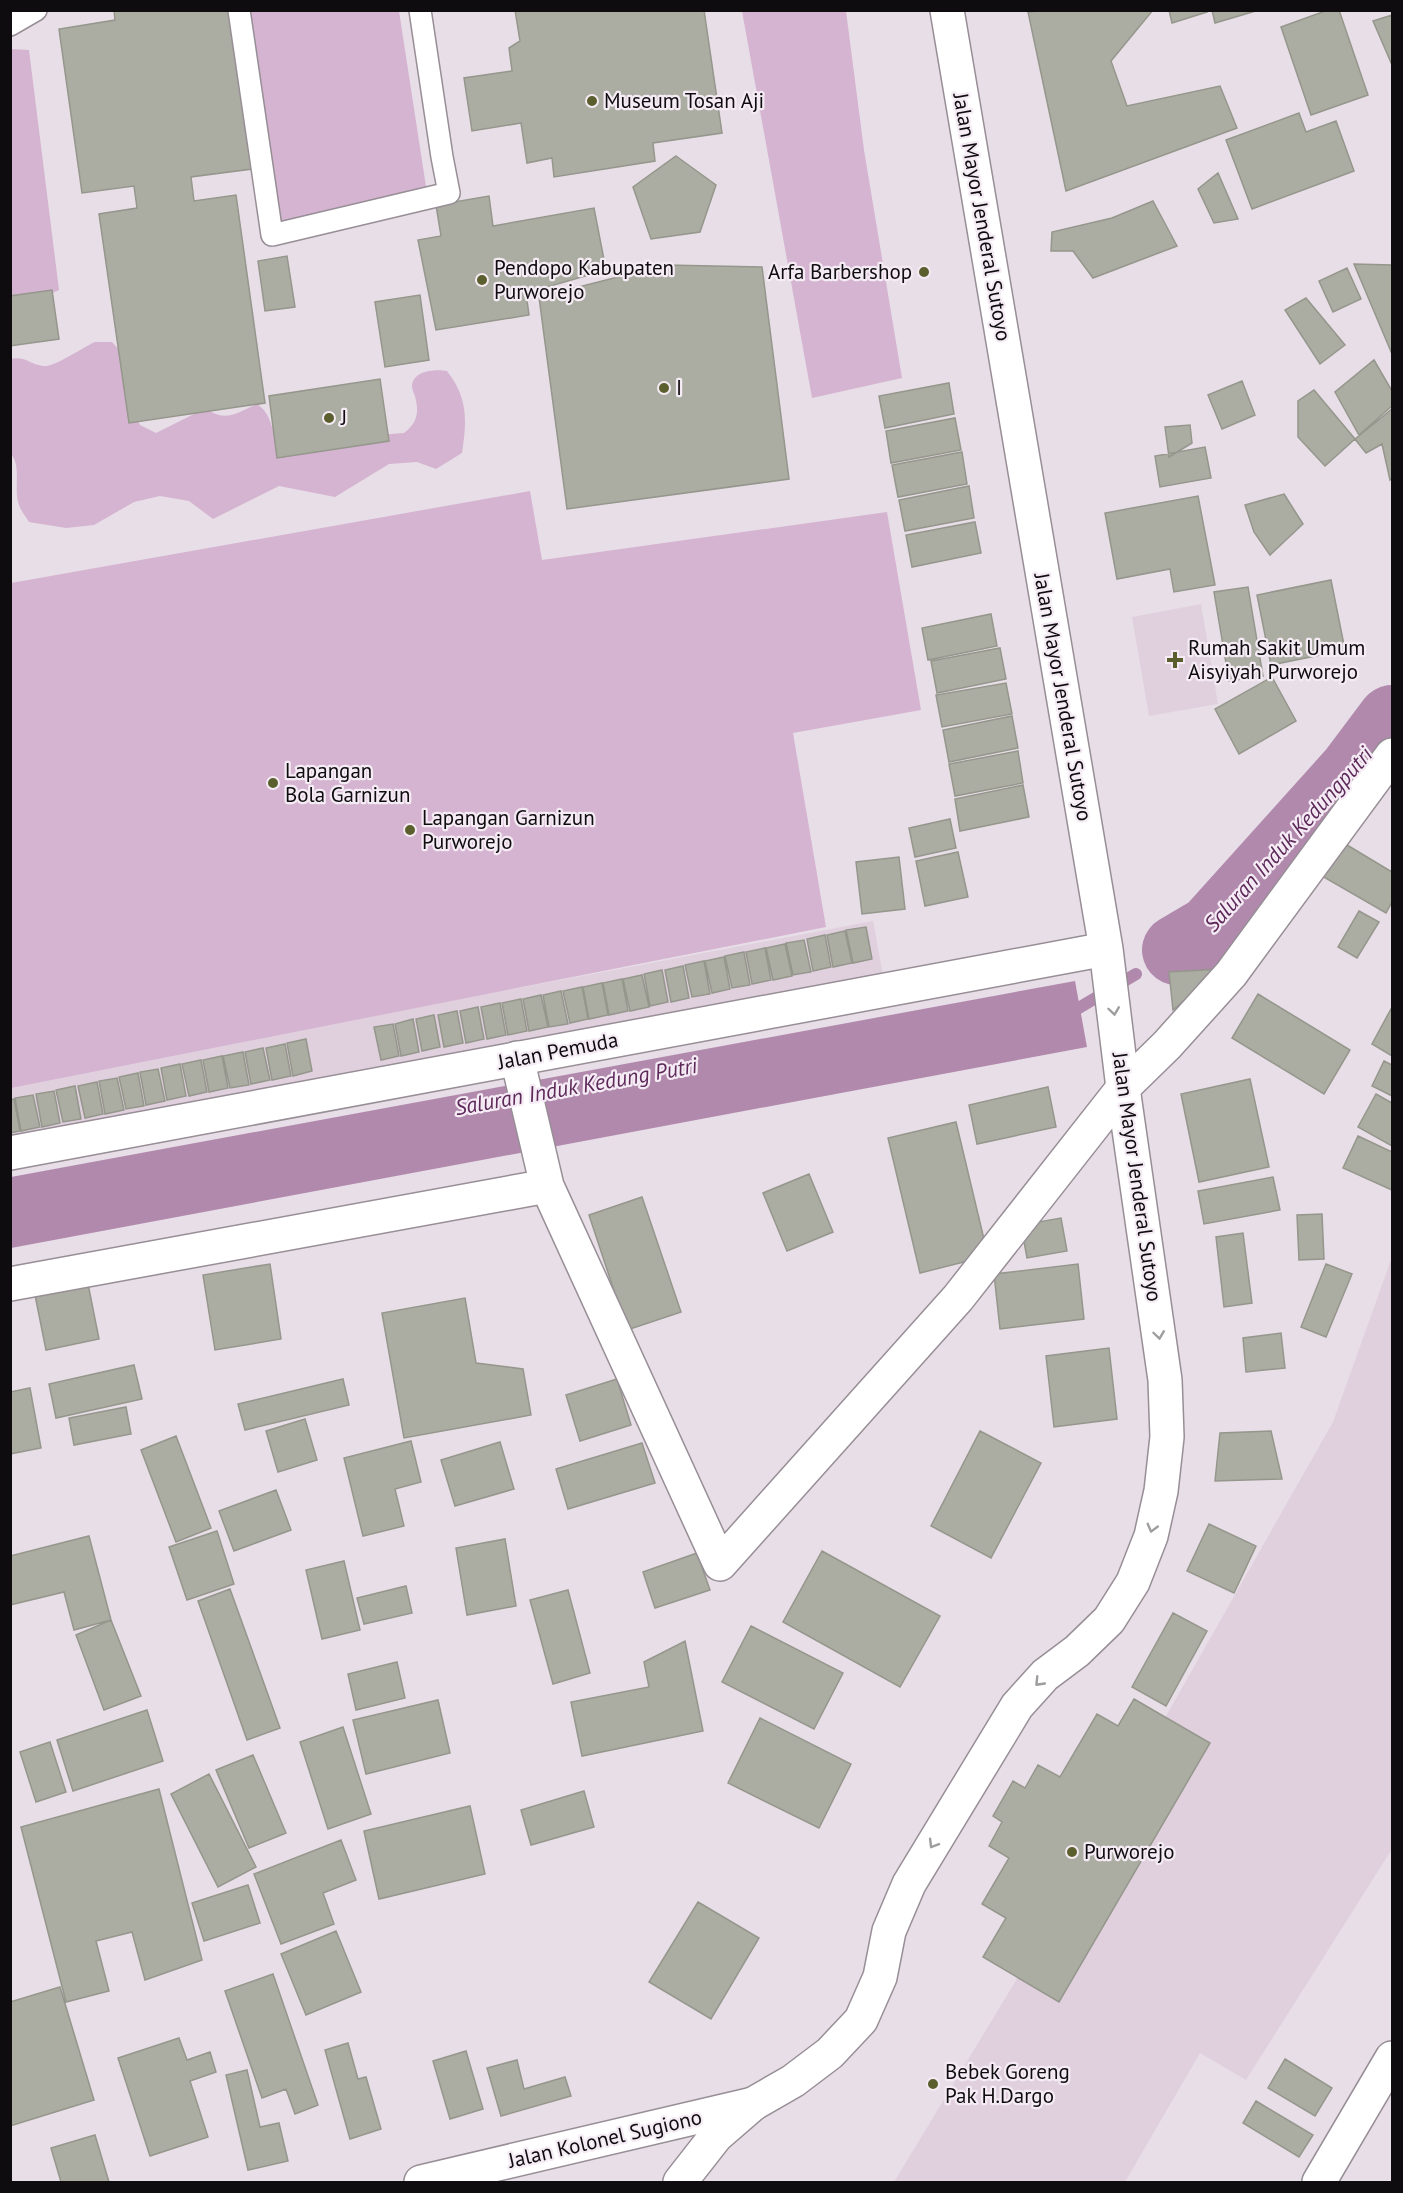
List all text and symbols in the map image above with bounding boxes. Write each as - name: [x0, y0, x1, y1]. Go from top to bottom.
- place label: Museum Tosan Aji: [604, 87, 764, 114]
- street label: Jalan Mayor Jenderal Sutoyo: [947, 90, 1018, 343]
- marker: Museum Tosan Aji: [585, 94, 599, 108]
- place label: Pendopo Kabupaten Purworejo: [494, 254, 674, 305]
- place label: Arfa Barbershop: [768, 258, 912, 285]
- marker: Arfa Barbershop: [917, 265, 931, 279]
- marker: Pendopo Kabupaten Purworejo: [475, 273, 489, 287]
- place label: I: [676, 374, 682, 401]
- marker: I: [657, 381, 671, 395]
- place label: J: [340, 404, 347, 431]
- marker: J: [322, 411, 336, 425]
- street label: Jalan Mayor Jenderal Sutoyo: [1028, 570, 1099, 823]
- place label: Rumah Sakit Umum Aisyiyah Purworejo: [1188, 634, 1365, 685]
- marker: Rumah Sakit Umum Aisyiyah Purworejo: [1166, 651, 1184, 669]
- water label: Saluran Induk Kedungputri: [1198, 740, 1379, 937]
- place label: Lapangan Bola Garnizun: [285, 757, 410, 808]
- marker: Lapangan Bola Garnizun: [266, 776, 280, 790]
- place label: Lapangan Garnizun Purworejo: [422, 804, 595, 855]
- marker: Lapangan Garnizun Purworejo: [403, 823, 417, 837]
- one-way arrow: [1107, 1007, 1119, 1016]
- street label: Jalan Pemuda: [495, 1026, 620, 1076]
- street label: Jalan Mayor Jenderal Sutoyo: [1106, 1050, 1168, 1303]
- water label: Saluran Induk Kedung Putri: [453, 1051, 701, 1121]
- one-way arrow: [1152, 1331, 1164, 1340]
- one-way arrow: [1147, 1523, 1159, 1533]
- one-way arrow: [1036, 1674, 1047, 1685]
- one-way arrow: [928, 1838, 940, 1848]
- place label: Purworejo: [1084, 1838, 1175, 1865]
- marker: Purworejo: [1065, 1845, 1079, 1859]
- place label: Bebek Goreng Pak H.Dargo: [945, 2058, 1070, 2109]
- marker: Bebek Goreng Pak H.Dargo: [926, 2077, 940, 2091]
- street label: Jalan Kolonel Sugiono: [504, 2103, 704, 2174]

